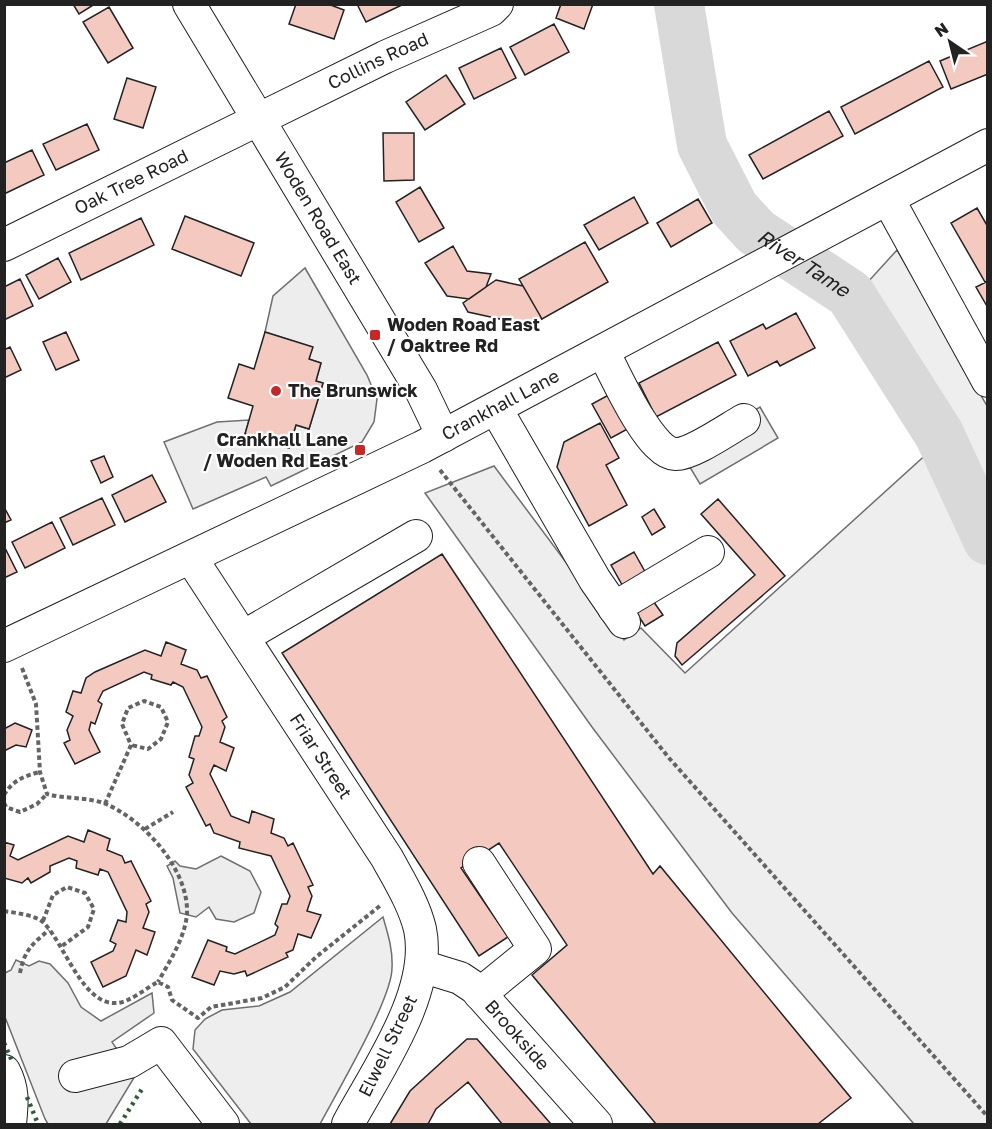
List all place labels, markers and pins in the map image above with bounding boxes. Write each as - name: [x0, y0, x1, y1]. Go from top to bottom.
- place label: Woden Road East / Oaktree Rd: [387, 313, 540, 356]
- marker: Woden Road East / Oaktree Rd: [368, 328, 382, 342]
- place label: The Brunswick: [288, 379, 418, 401]
- marker: The Brunswick: [269, 384, 283, 398]
- place label: Crankhall Lane / Woden Rd East: [203, 428, 348, 471]
- marker: Crankhall Lane / Woden Rd East: [353, 443, 367, 457]

